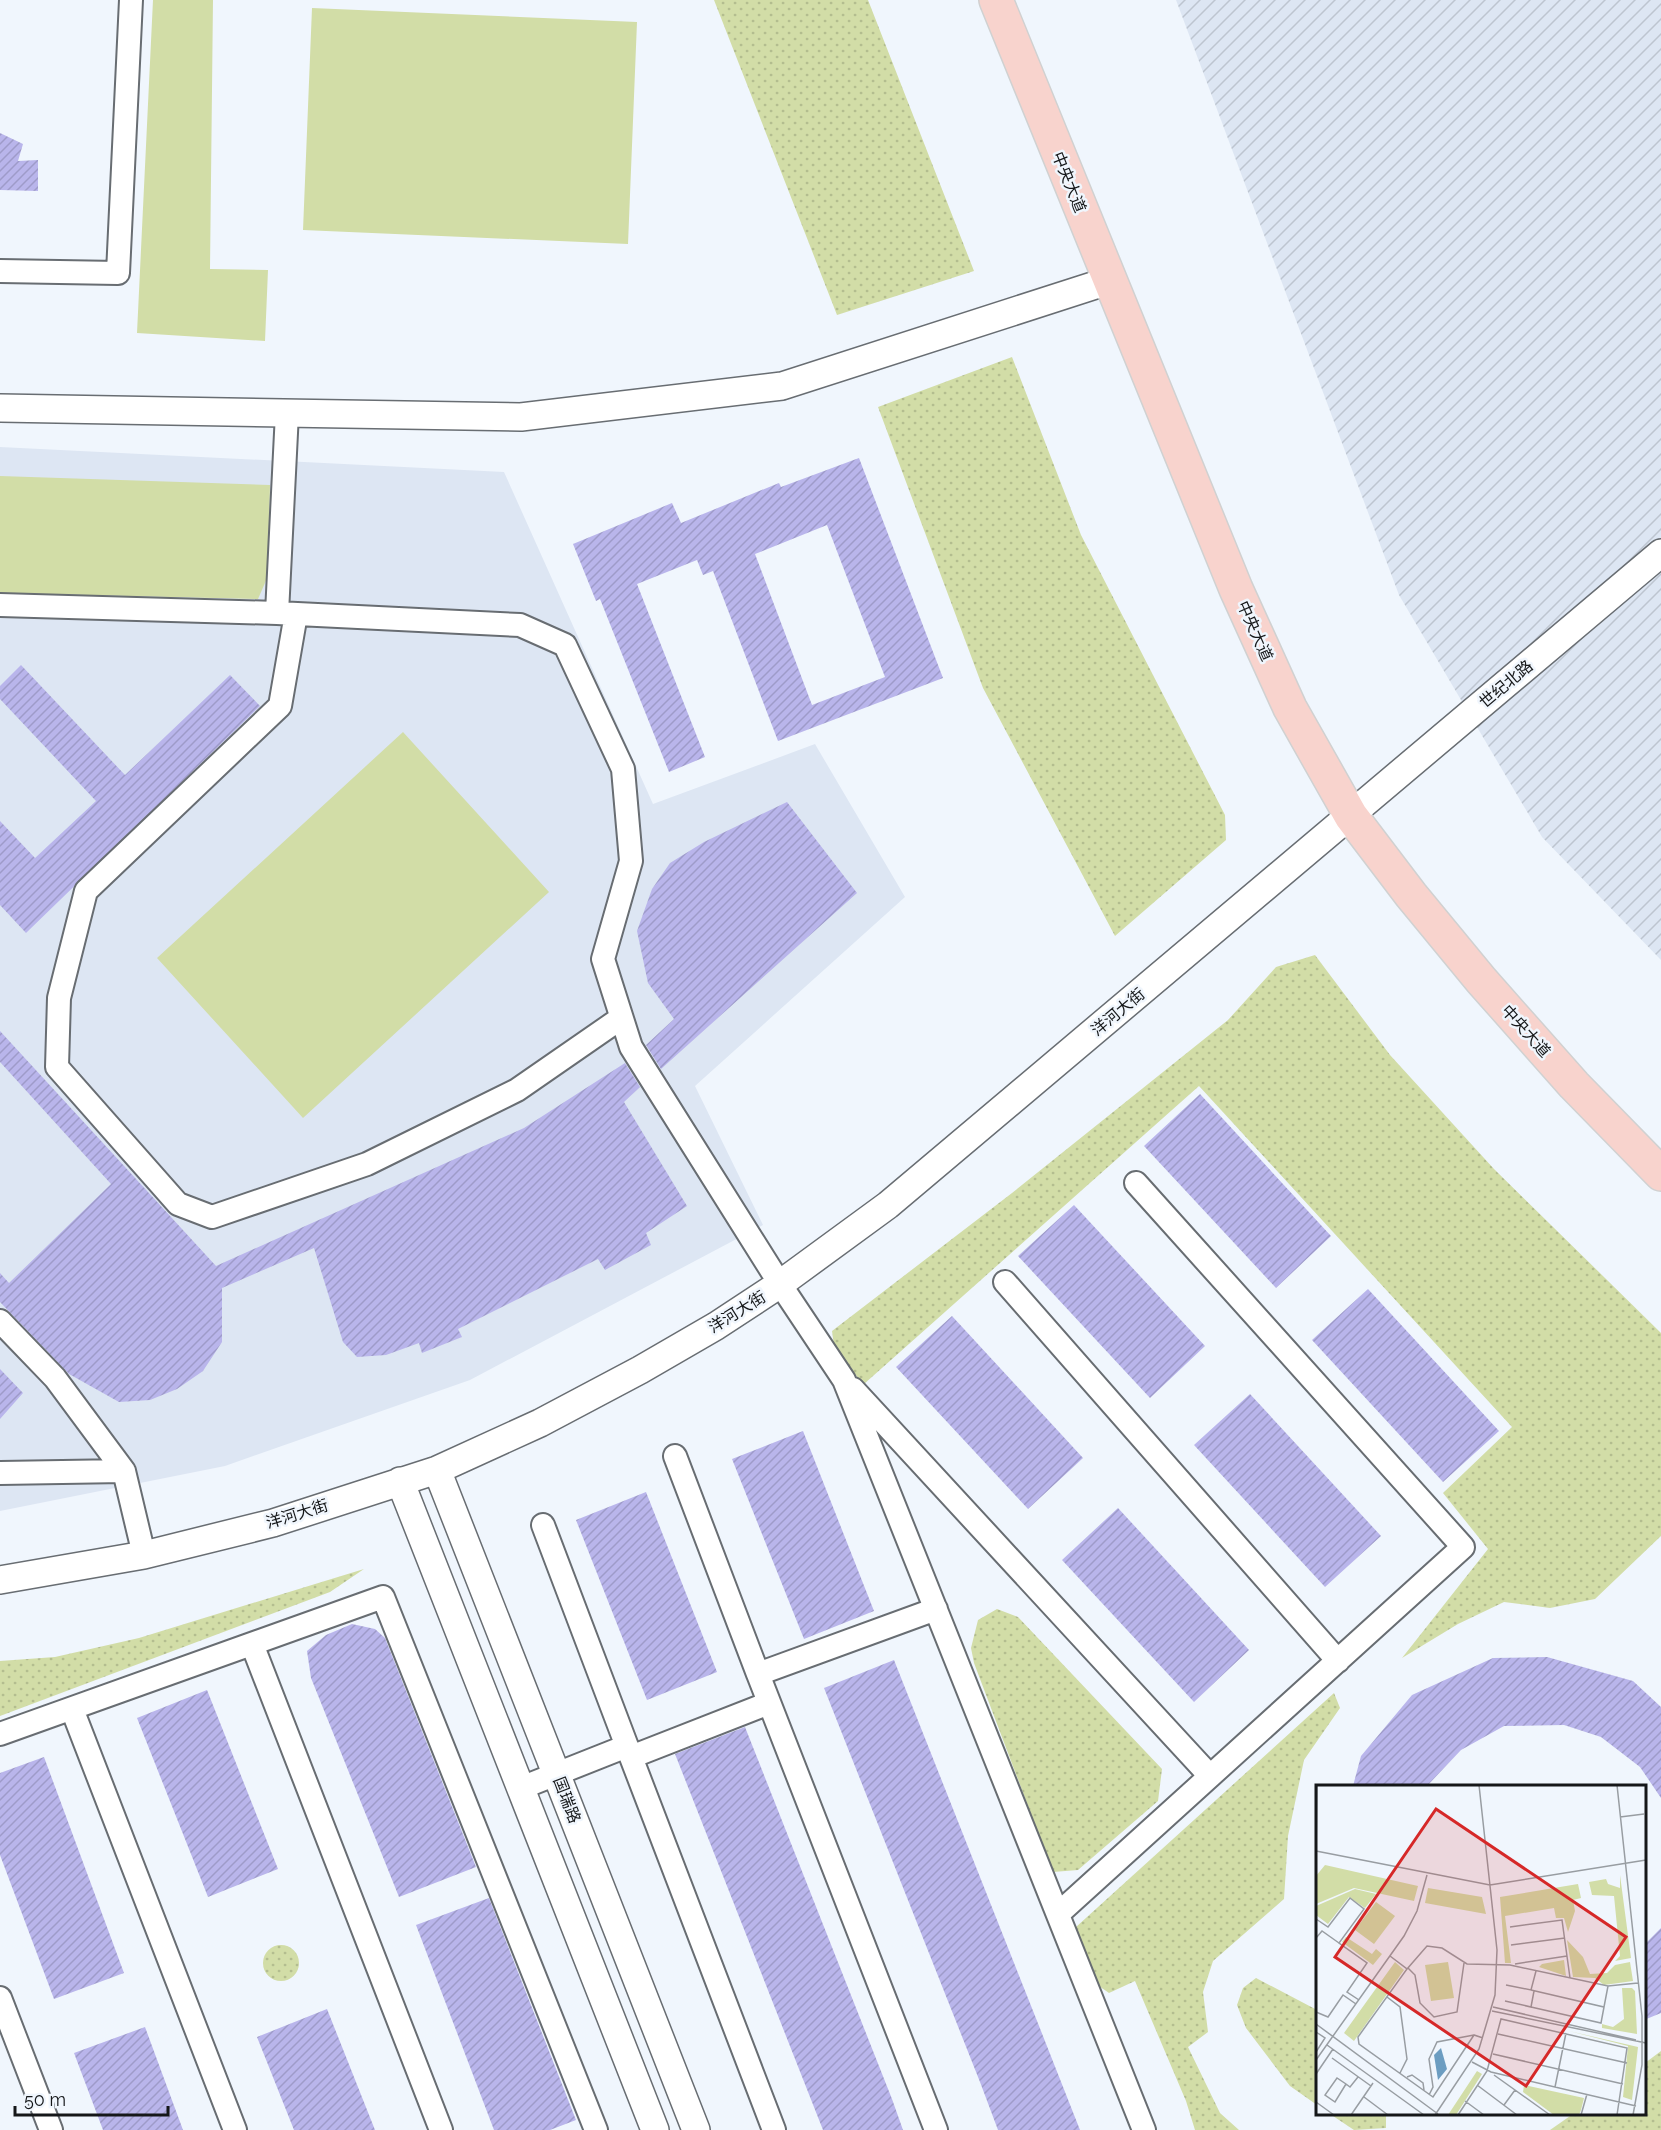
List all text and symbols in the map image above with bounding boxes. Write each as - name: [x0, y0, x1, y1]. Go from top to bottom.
- street label: 中央大道: [1048, 149, 1090, 215]
- street label: 中央大道: [1233, 598, 1277, 664]
- street label: 世纪北路: [1475, 656, 1537, 712]
- street label: 洋河大街: [1087, 984, 1149, 1040]
- street label: 中央大道: [1498, 1001, 1554, 1061]
- street label: 洋河大街: [705, 1287, 769, 1337]
- street label: 洋河大街: [264, 1496, 330, 1532]
- street label: 国瑞路: [550, 1774, 584, 1826]
- inset map: [1316, 1785, 1646, 2115]
- scale bar: [15, 2079, 168, 2117]
- text: 50 m: [24, 2089, 66, 2110]

